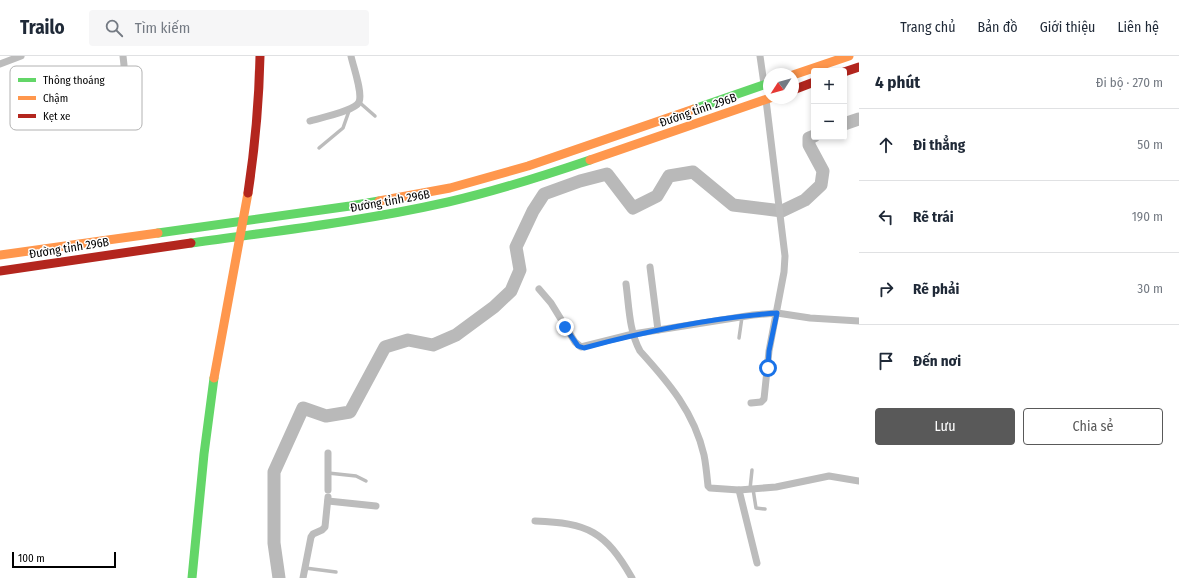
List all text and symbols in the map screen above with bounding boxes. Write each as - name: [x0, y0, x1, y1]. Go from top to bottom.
- search box: [89, 10, 369, 46]
- text: Trailo: [20, 16, 65, 39]
- icon: search: [103, 17, 125, 39]
- text: Tìm kiếm: [135, 19, 190, 37]
- text: Trang chủ: [900, 19, 956, 36]
- text: Bản đồ: [978, 19, 1018, 36]
- text: Giới thiệu: [1040, 19, 1095, 36]
- text: Liên hệ: [1117, 19, 1159, 36]
- legend: [10, 66, 142, 130]
- north arrow: [763, 68, 799, 104]
- map controls: [811, 68, 847, 140]
- button: +: [811, 68, 847, 104]
- text: 4 phút: [875, 72, 920, 93]
- text: Thông thoáng: [43, 74, 105, 87]
- text: Đi bộ · 270 m: [1096, 75, 1163, 90]
- street label: Đường tỉnh 296B: [658, 90, 739, 130]
- text: Chậm: [43, 92, 68, 105]
- button: −: [811, 104, 847, 140]
- text: Kẹt xe: [43, 110, 70, 123]
- icon: ahead: [875, 134, 897, 156]
- text: Đi thẳng: [913, 136, 965, 154]
- text: 50 m: [1137, 137, 1163, 152]
- street label: Đường tỉnh 296B: [349, 187, 431, 215]
- icon: left: [875, 206, 897, 228]
- text: Rẽ trái: [913, 208, 954, 226]
- text: 190 m: [1132, 209, 1163, 224]
- street label: Đường tỉnh 296B: [28, 235, 110, 261]
- icon: right: [875, 278, 897, 300]
- text: Rẽ phải: [913, 280, 959, 298]
- text: 30 m: [1137, 281, 1163, 296]
- route end: [556, 318, 574, 336]
- icon: arrive: [875, 350, 897, 372]
- text: Đến nơi: [913, 352, 961, 370]
- route start: [759, 359, 777, 377]
- button: Lưu: [875, 408, 1015, 445]
- button: Chia sẻ: [1023, 408, 1163, 445]
- scale bar: [12, 550, 116, 569]
- text: 100 m: [18, 552, 45, 565]

